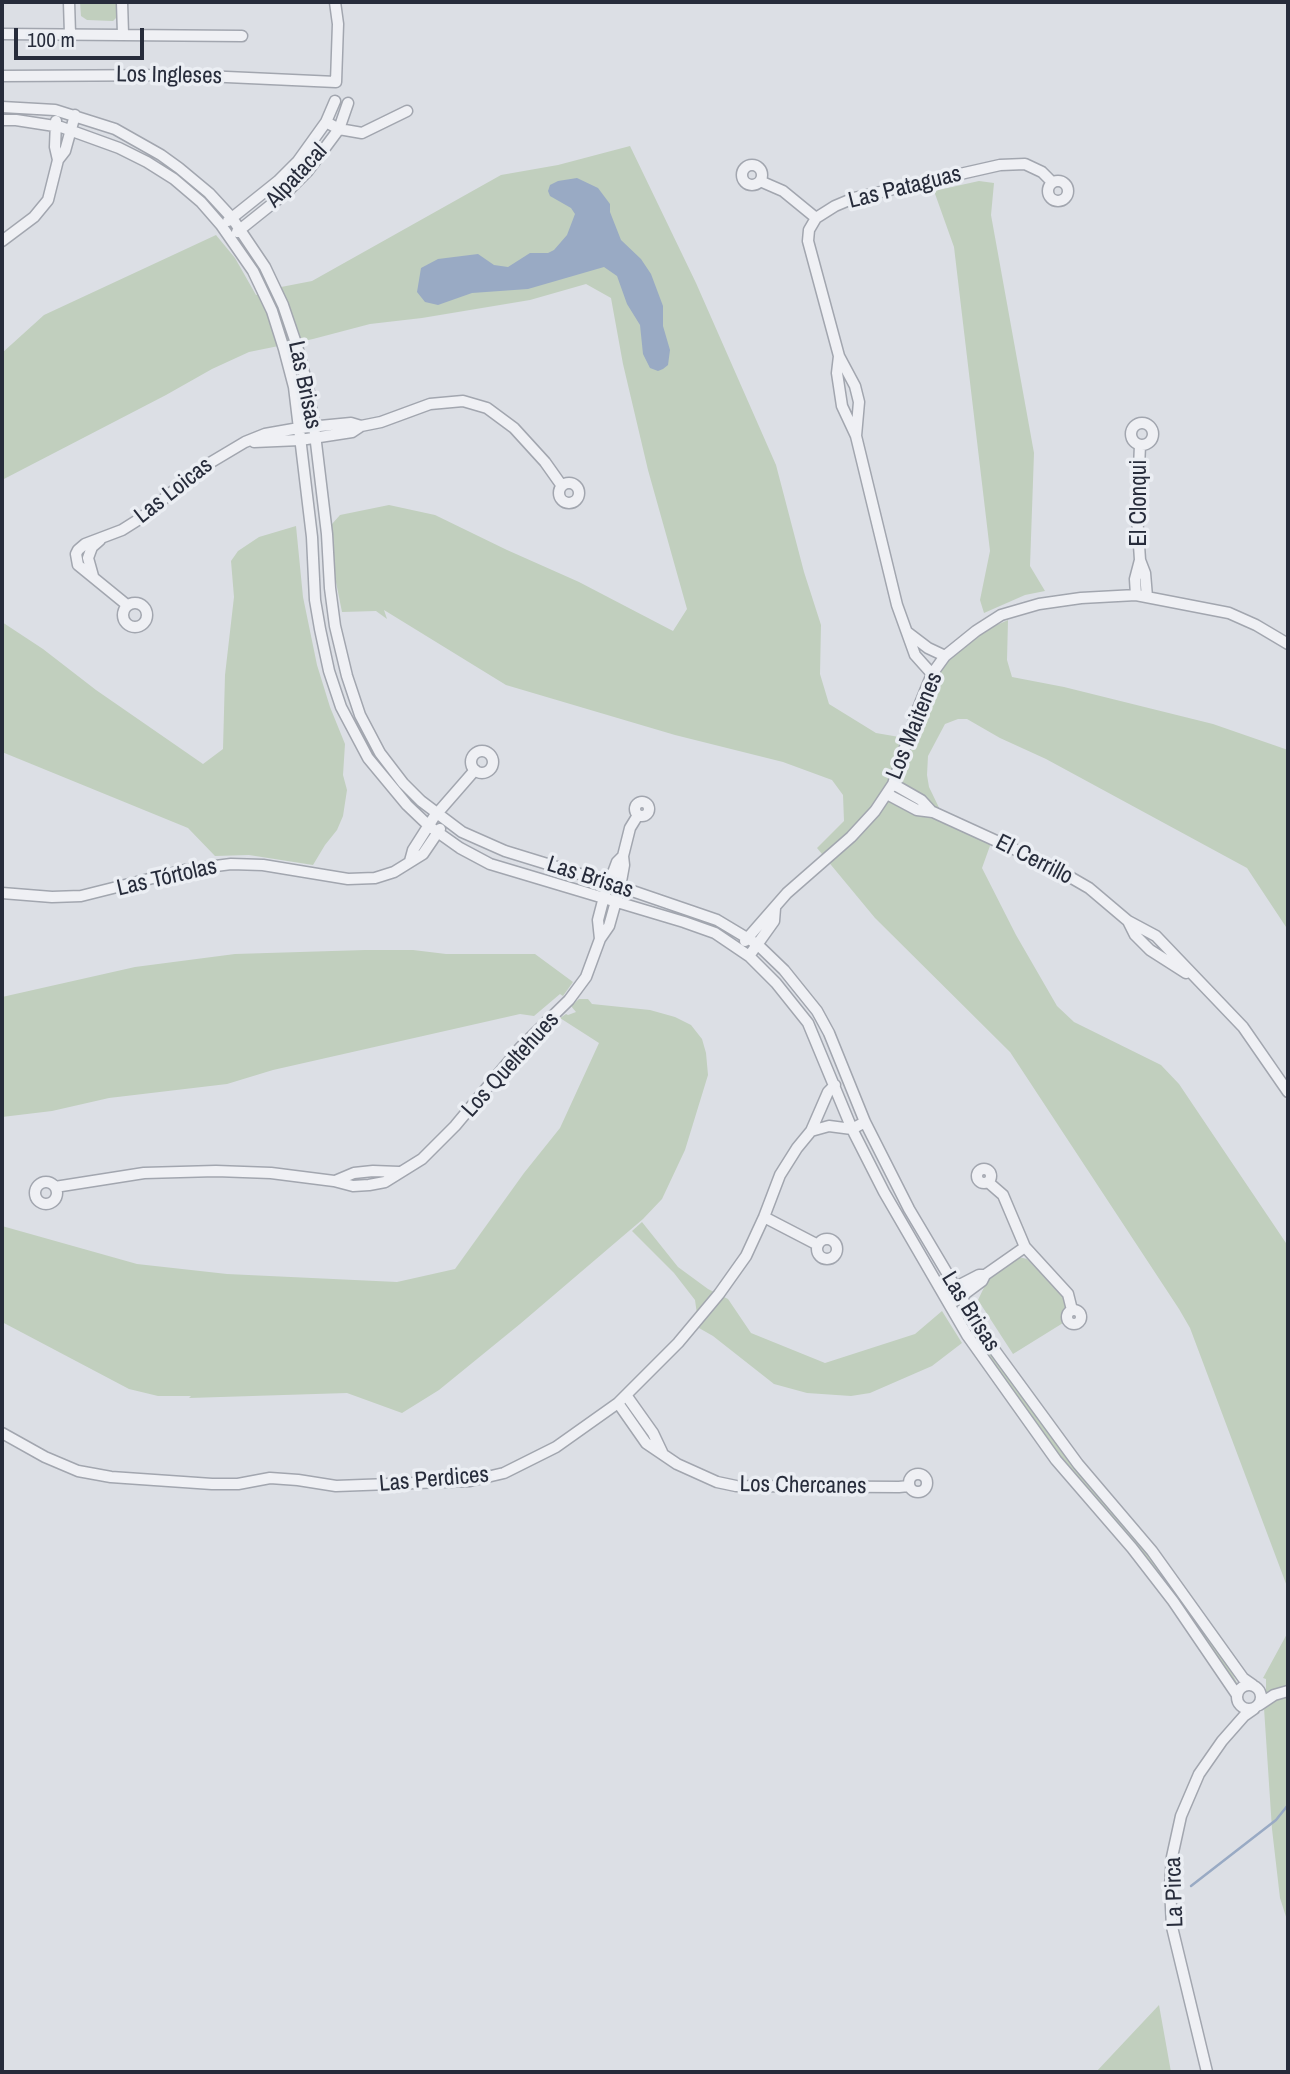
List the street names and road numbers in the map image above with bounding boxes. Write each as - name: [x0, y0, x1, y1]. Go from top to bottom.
- street label: Los Ingleses: [116, 61, 222, 91]
- street label: Alpatacal: [260, 138, 334, 214]
- street label: Las Pataguas: [846, 161, 964, 215]
- street label: Las Brisas: [281, 339, 327, 431]
- street label: Las Loicas: [130, 452, 218, 530]
- street label: El Clonqui: [1126, 459, 1154, 547]
- street label: Los Maitenes: [881, 668, 949, 784]
- street label: El Cerrillo: [991, 829, 1077, 891]
- street label: Las Brisas: [543, 851, 637, 905]
- street label: Las Tórtolas: [114, 853, 220, 903]
- street label: Los Queltehues: [457, 1007, 565, 1123]
- street label: Las Brisas: [935, 1267, 1005, 1357]
- street label: Las Perdices: [378, 1461, 490, 1499]
- street label: Los Chercanes: [739, 1471, 867, 1501]
- street label: La Pirca: [1160, 1856, 1190, 1928]

